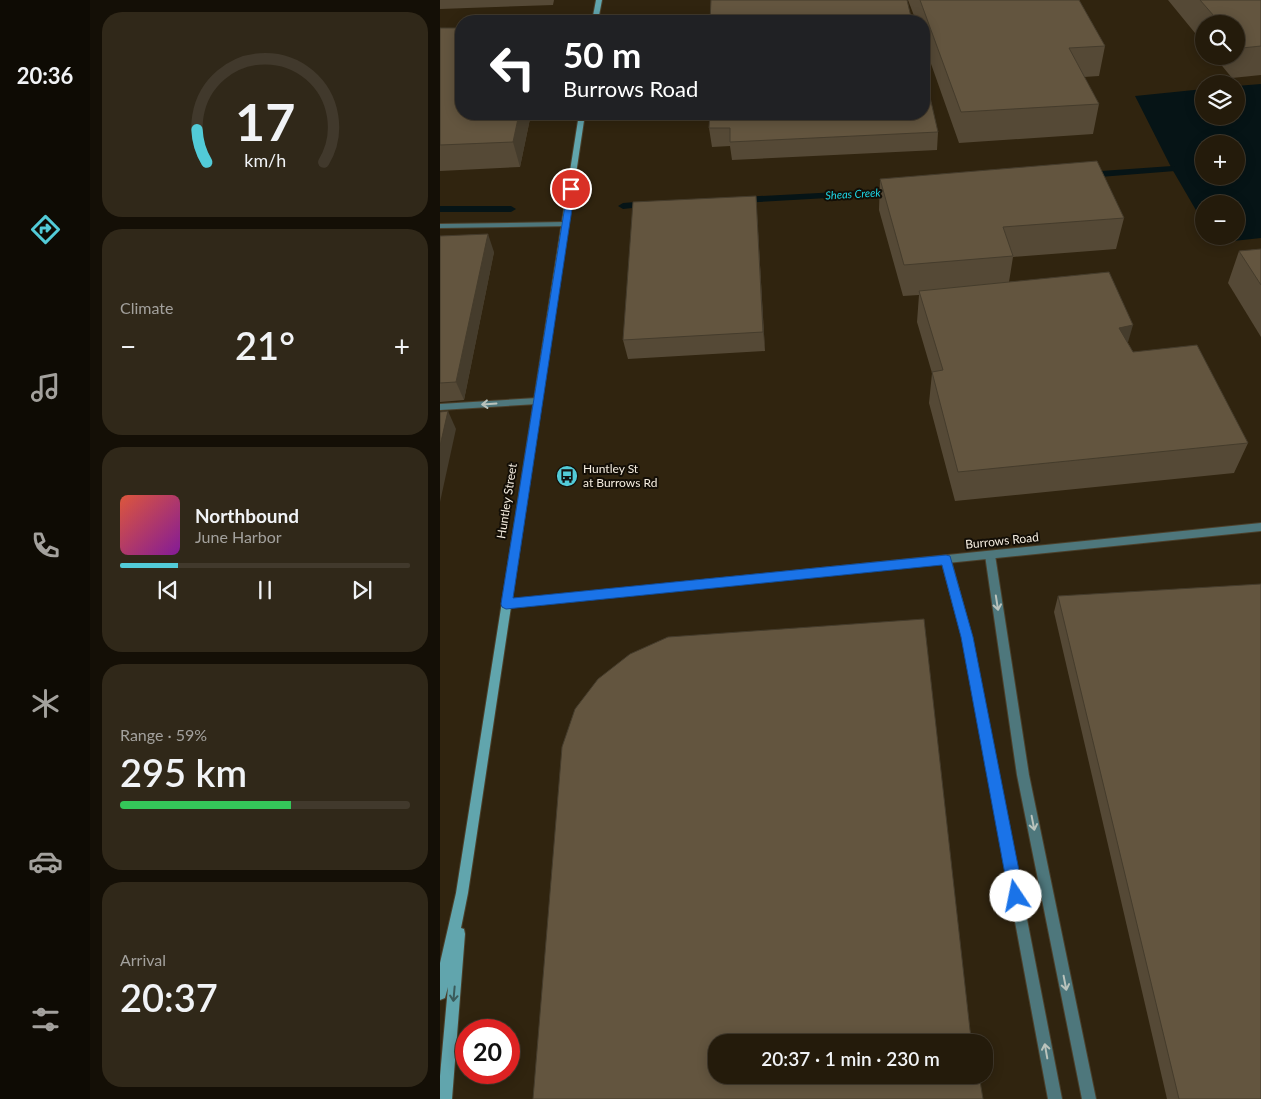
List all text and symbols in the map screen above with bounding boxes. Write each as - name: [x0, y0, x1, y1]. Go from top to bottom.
- map controls: [1195, 15, 1245, 245]
- button: search: [1195, 15, 1245, 65]
- text: 50 m: [563, 33, 641, 75]
- icon: left: [480, 35, 545, 100]
- text: 20:36: [17, 62, 73, 89]
- text: Burrows Road: [563, 75, 698, 102]
- button: layers: [1195, 75, 1245, 125]
- text: 17: [235, 90, 295, 152]
- button: +: [1195, 135, 1245, 185]
- text: km/h: [244, 149, 286, 171]
- pin: [550, 168, 592, 210]
- icon: arrive: [557, 175, 585, 203]
- water label: Sheas Creek: [825, 186, 882, 201]
- button: −: [1195, 195, 1245, 245]
- icon: directions: [28, 212, 63, 247]
- text: Climate: [120, 298, 173, 317]
- text: 21°: [235, 322, 295, 368]
- text: −: [120, 329, 136, 363]
- text: +: [394, 329, 410, 363]
- icon: music: [28, 370, 63, 405]
- one-way arrow: [481, 400, 497, 409]
- street label: Huntley Street: [493, 461, 520, 540]
- place label: Huntley St at Burrows Rd: [583, 461, 657, 490]
- bus stop icon: Huntley St at Burrows Rd: [555, 464, 579, 488]
- text: Northbound: [195, 504, 299, 527]
- text: June Harbor: [195, 527, 282, 546]
- icon: phone: [28, 528, 63, 563]
- street label: Burrows Road: [964, 529, 1039, 552]
- icon: previous: [154, 576, 182, 604]
- icon: pause: [251, 576, 279, 604]
- icon: next: [348, 576, 376, 604]
- one-way arrow: [993, 595, 1003, 611]
- icon: climate: [28, 686, 63, 721]
- text: Range · 59%: [120, 725, 207, 744]
- text: 295 km: [120, 749, 247, 795]
- one-way arrow: [1029, 815, 1038, 831]
- icon: car: [28, 844, 63, 879]
- position arrow: [989, 869, 1041, 921]
- text: Arrival: [120, 950, 166, 969]
- text: 20:37: [120, 974, 218, 1020]
- one-way arrow: [1061, 974, 1071, 990]
- one-way arrow: [449, 986, 458, 1002]
- icon: filters: [28, 1002, 63, 1037]
- speed limit sign: 20: [455, 1019, 520, 1084]
- one-way arrow: [1041, 1043, 1050, 1059]
- text: 20:37 · 1 min · 230 m: [761, 1047, 940, 1070]

